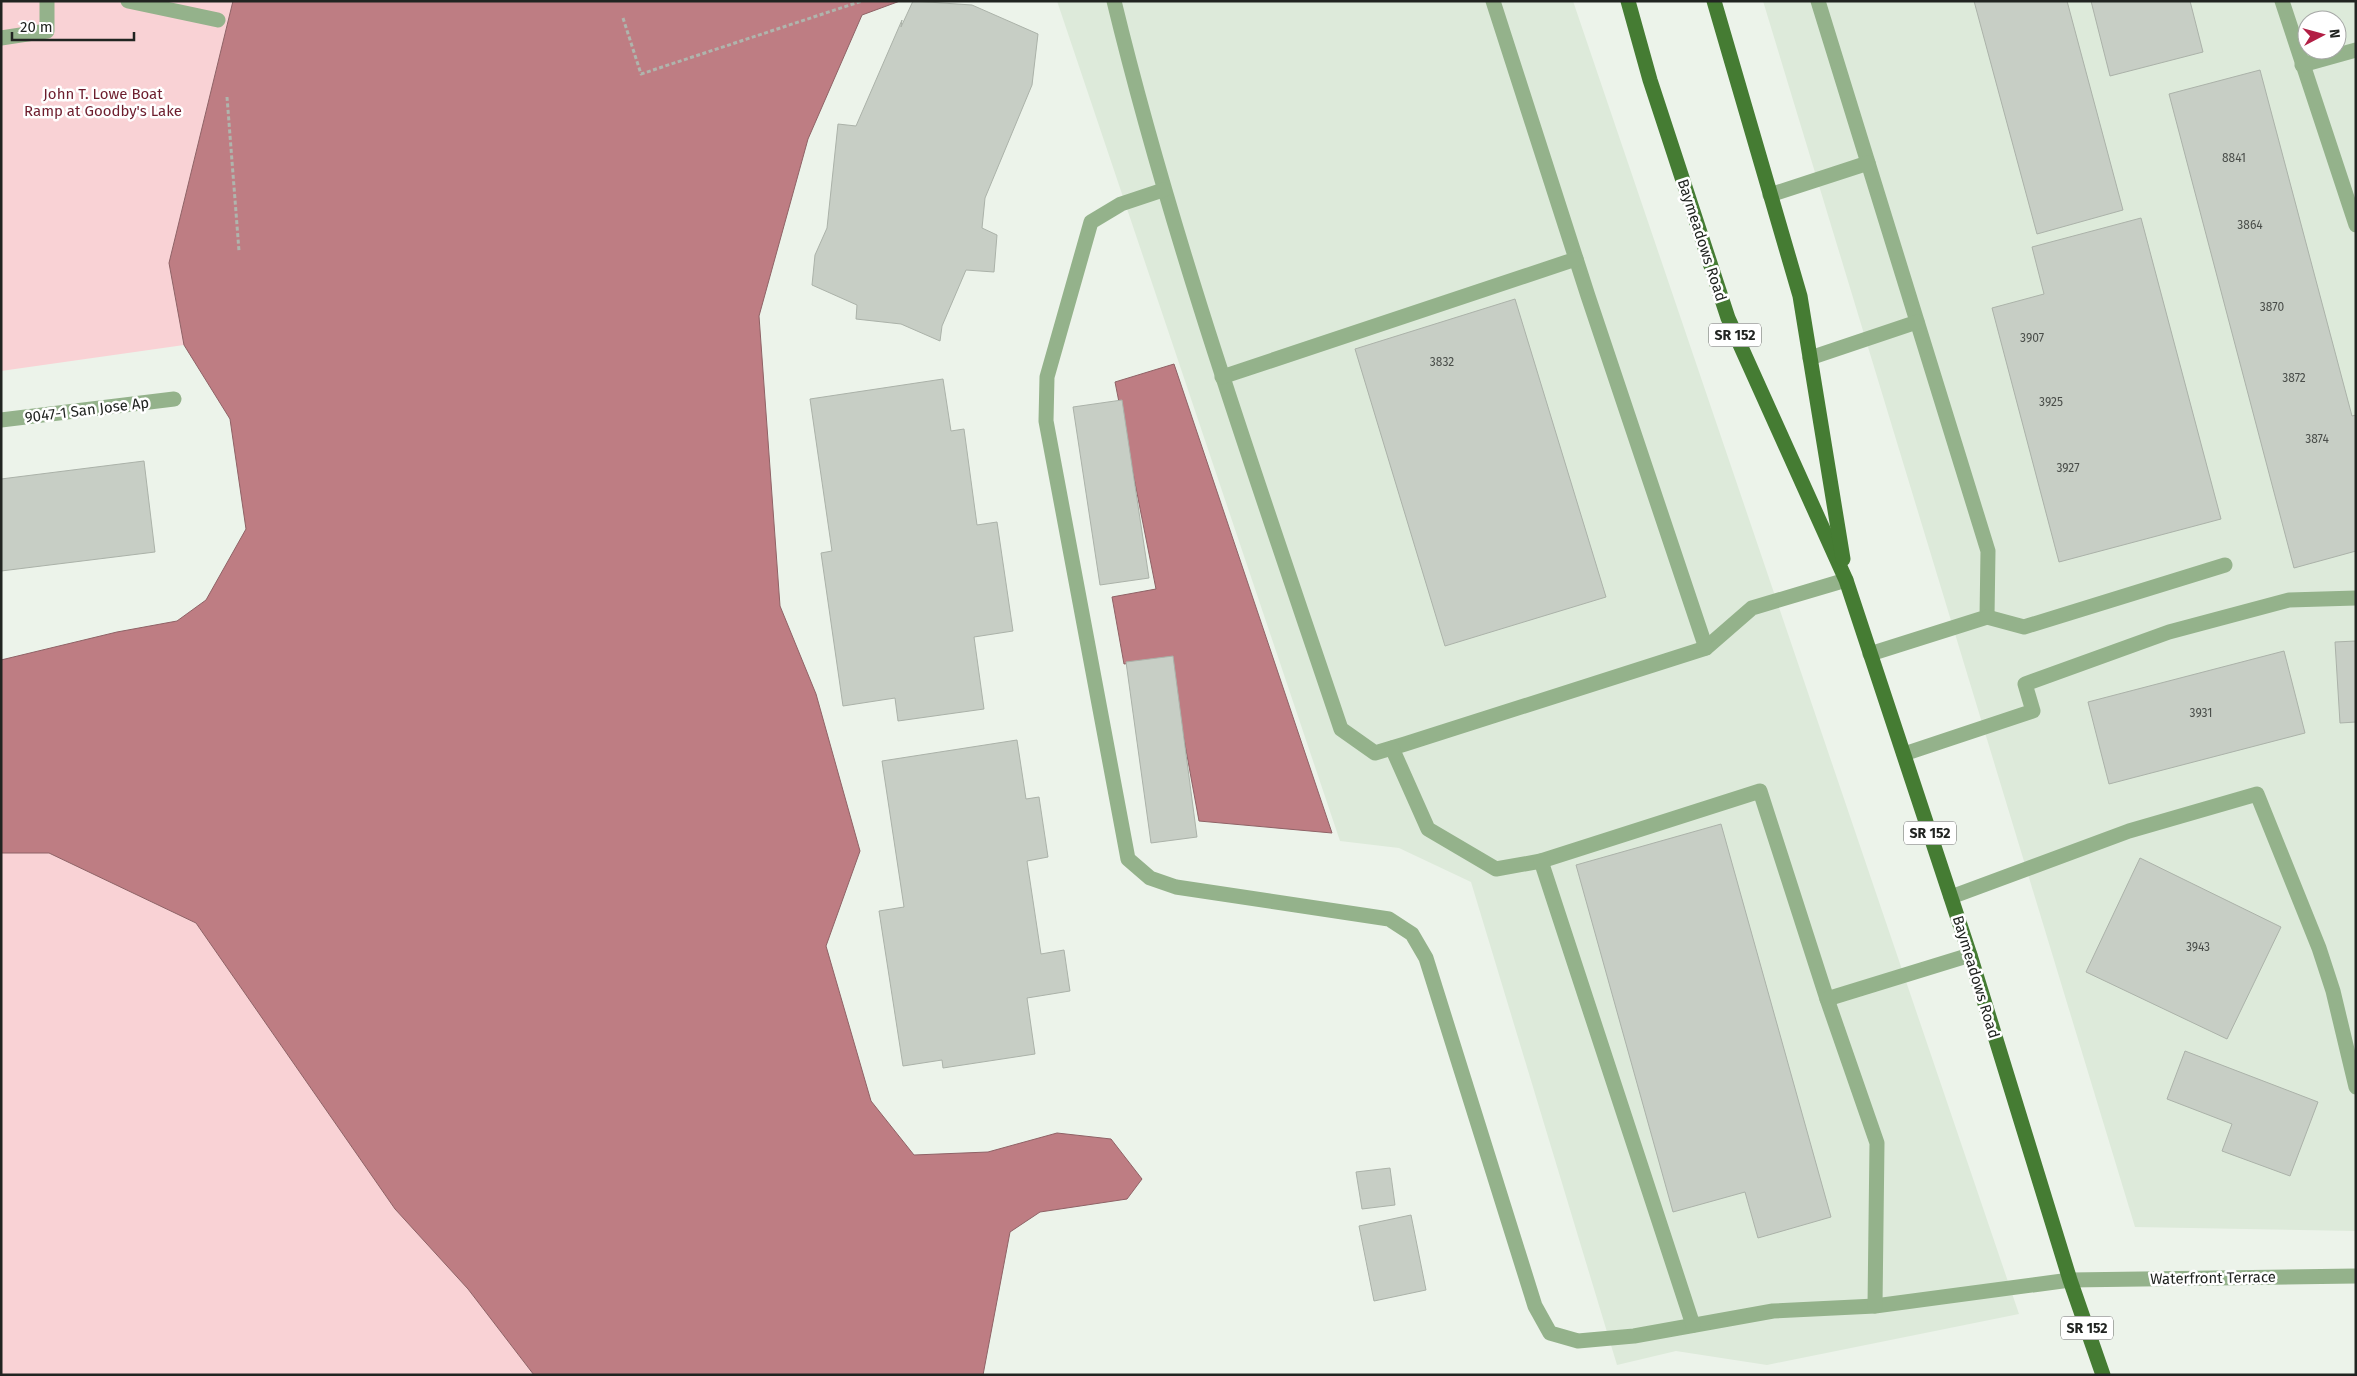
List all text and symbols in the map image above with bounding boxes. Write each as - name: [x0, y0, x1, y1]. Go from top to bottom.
- scale bar: [12, 10, 135, 42]
- north arrow: [2297, 10, 2347, 60]
- text: 20 m: [20, 18, 53, 36]
- text: N: [2325, 28, 2343, 39]
- park label: John T. Lowe Boat Ramp at Goodby's Lake: [24, 85, 182, 120]
- house number: 8841: [2222, 151, 2246, 165]
- street label: Baymeadows Road: [1674, 177, 1730, 303]
- house number: 3864: [2237, 218, 2263, 232]
- house number: 3870: [2260, 300, 2284, 314]
- road number: SR 152: [1709, 324, 1761, 346]
- house number: 3907: [2020, 331, 2044, 345]
- house number: 3832: [1430, 355, 1454, 369]
- house number: 3872: [2282, 371, 2306, 385]
- street label: 9047-1 San Jose Ap: [24, 393, 150, 427]
- house number: 3925: [2039, 395, 2063, 409]
- house number: 3874: [2305, 432, 2329, 446]
- house number: 3927: [2056, 461, 2080, 475]
- house number: 3931: [2190, 706, 2212, 720]
- road number: SR 152: [1904, 821, 1956, 844]
- street label: Baymeadows Road: [1949, 913, 2003, 1041]
- house number: 3943: [2186, 940, 2210, 954]
- street label: Waterfront Terrace: [2150, 1268, 2276, 1288]
- road number: SR 152: [2061, 1316, 2113, 1340]

